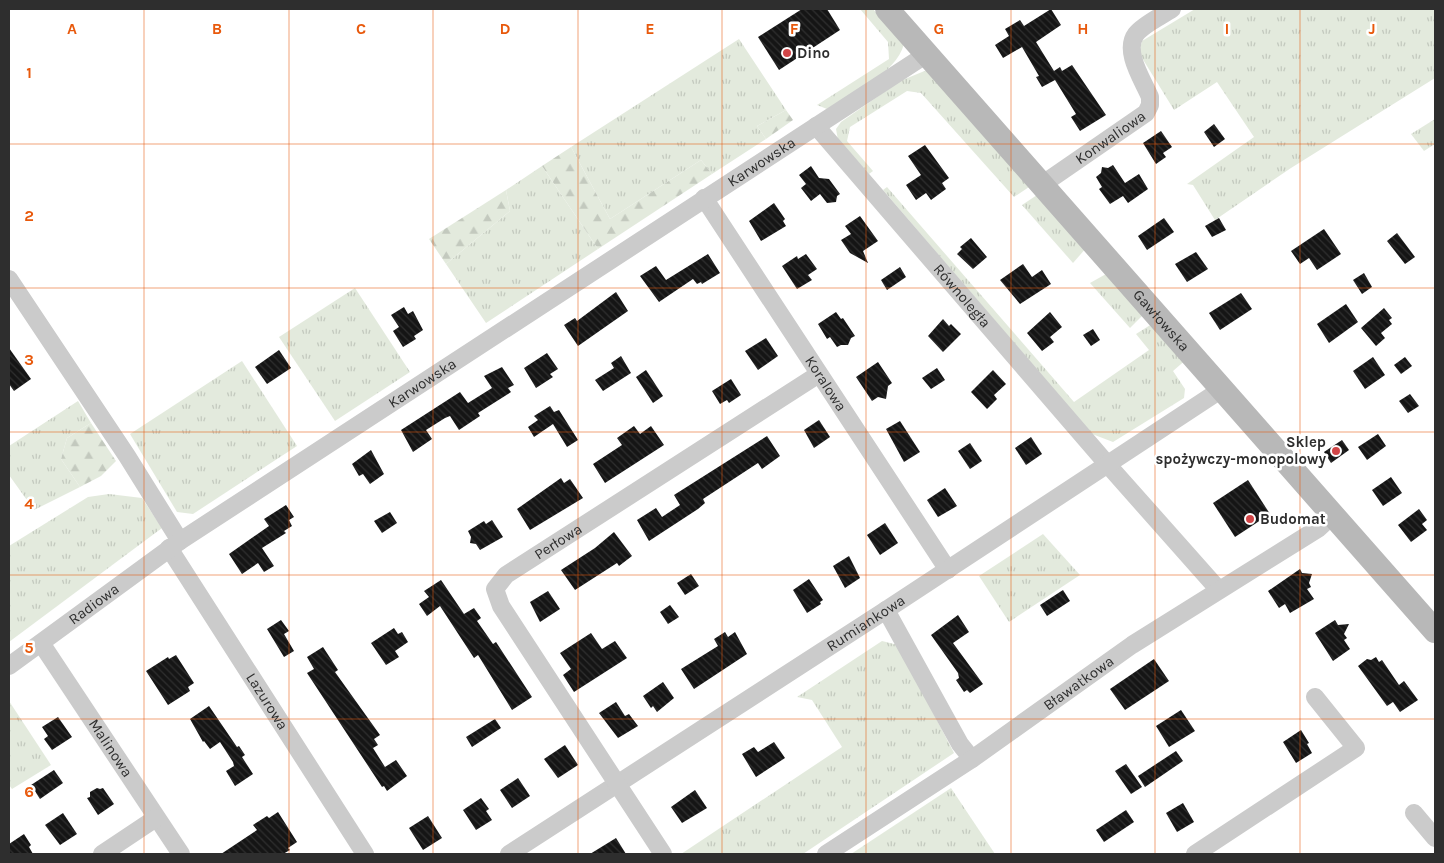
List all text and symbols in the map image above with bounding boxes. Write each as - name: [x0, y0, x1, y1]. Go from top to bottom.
- text: A: [67, 19, 77, 38]
- text: B: [212, 19, 222, 38]
- text: C: [356, 19, 366, 38]
- text: D: [500, 19, 511, 38]
- text: E: [645, 19, 655, 38]
- text: F: [790, 19, 799, 38]
- text: G: [934, 19, 944, 38]
- text: H: [1077, 19, 1089, 38]
- text: I: [1225, 19, 1229, 38]
- text: J: [1368, 19, 1376, 38]
- place label: Dino: [797, 44, 830, 62]
- marker: Dino: [781, 47, 793, 59]
- text: 1: [26, 63, 32, 82]
- street label: Konwaliowa: [1072, 107, 1149, 168]
- street label: Karwowska: [724, 133, 799, 191]
- text: 2: [24, 206, 34, 225]
- street label: Równoległa: [930, 260, 995, 331]
- street label: Gawłowska: [1129, 286, 1193, 355]
- text: 3: [24, 350, 34, 369]
- street label: Koralowa: [801, 353, 850, 415]
- street label: Karwowska: [385, 354, 460, 412]
- place label: Sklep spożywczy-monopolowy: [1155, 433, 1326, 468]
- marker: Sklep spożywczy-monopolowy: [1330, 445, 1342, 457]
- text: 4: [24, 494, 34, 513]
- place label: Budomat: [1260, 510, 1326, 528]
- marker: Budomat: [1244, 513, 1256, 525]
- street label: Perłowa: [531, 520, 585, 563]
- street label: Radiowa: [65, 580, 123, 628]
- street label: Rumiankowa: [823, 591, 908, 655]
- text: 5: [24, 638, 34, 657]
- street label: Bławatkowa: [1040, 652, 1117, 714]
- street label: Lazurowa: [242, 669, 292, 733]
- street label: Malinowa: [85, 715, 136, 780]
- text: 6: [24, 782, 34, 801]

